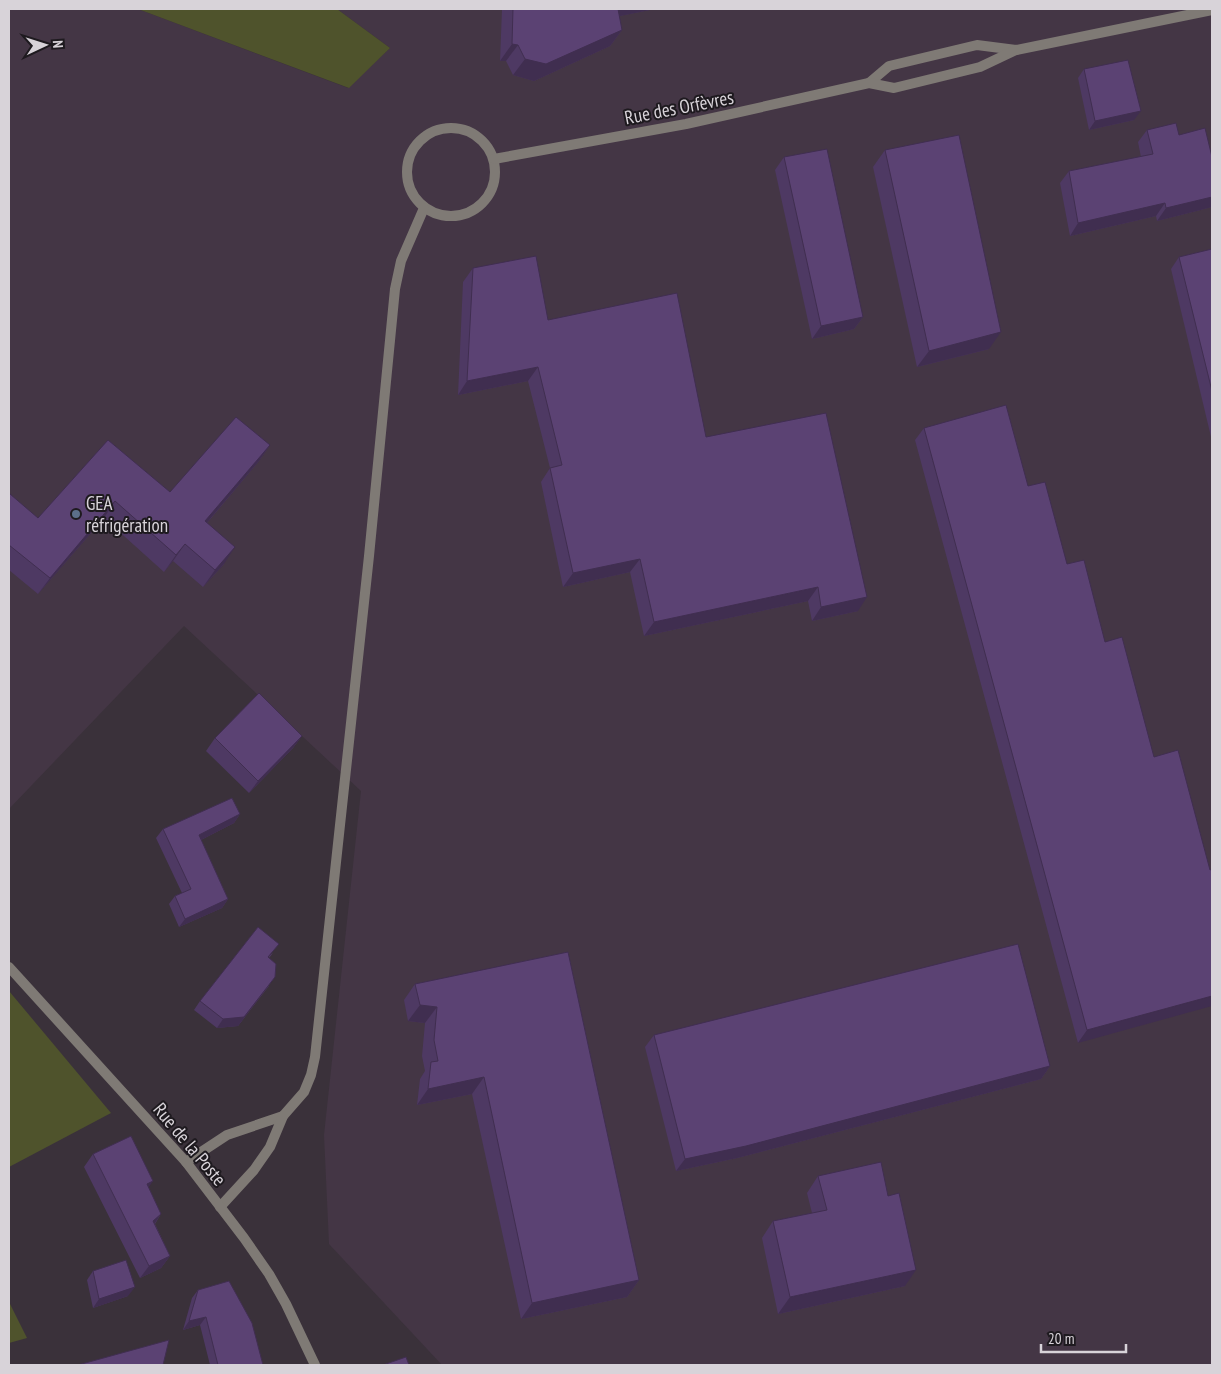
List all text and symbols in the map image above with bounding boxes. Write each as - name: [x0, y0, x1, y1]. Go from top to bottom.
- north arrow: [20, 20, 70, 70]
- text: N: [49, 40, 67, 48]
- street label: Rue des Orfèvres: [622, 85, 736, 129]
- place label: GEA réfrigération: [86, 491, 168, 537]
- marker: GEA réfrigération: [70, 508, 82, 520]
- street label: Rue de la Poste: [148, 1098, 232, 1191]
- scale bar: [1041, 1322, 1126, 1354]
- text: 20 m: [1048, 1329, 1074, 1348]

